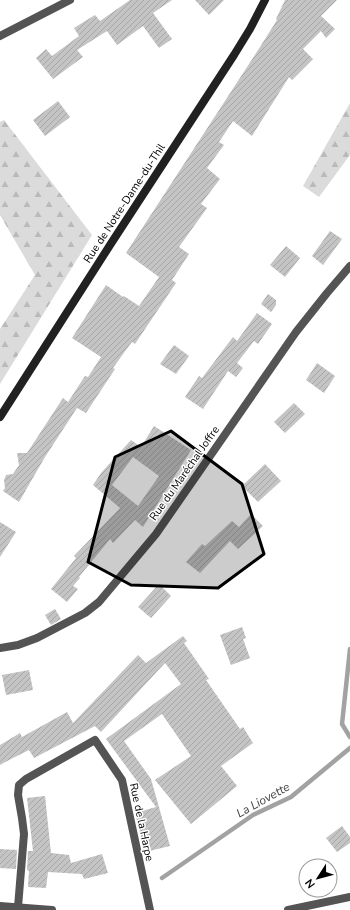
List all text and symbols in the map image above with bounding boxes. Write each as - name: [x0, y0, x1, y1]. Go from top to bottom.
- street label: Rue de Notre-Dame-du-Thil: [80, 140, 169, 266]
- street label: Rue du Maréchal Joffre: [146, 423, 223, 524]
- water label: La Liovette: [233, 778, 293, 821]
- street label: Rue de la Harpe: [126, 782, 157, 863]
- north arrow: [298, 858, 338, 898]
- text: N: [302, 876, 319, 891]

